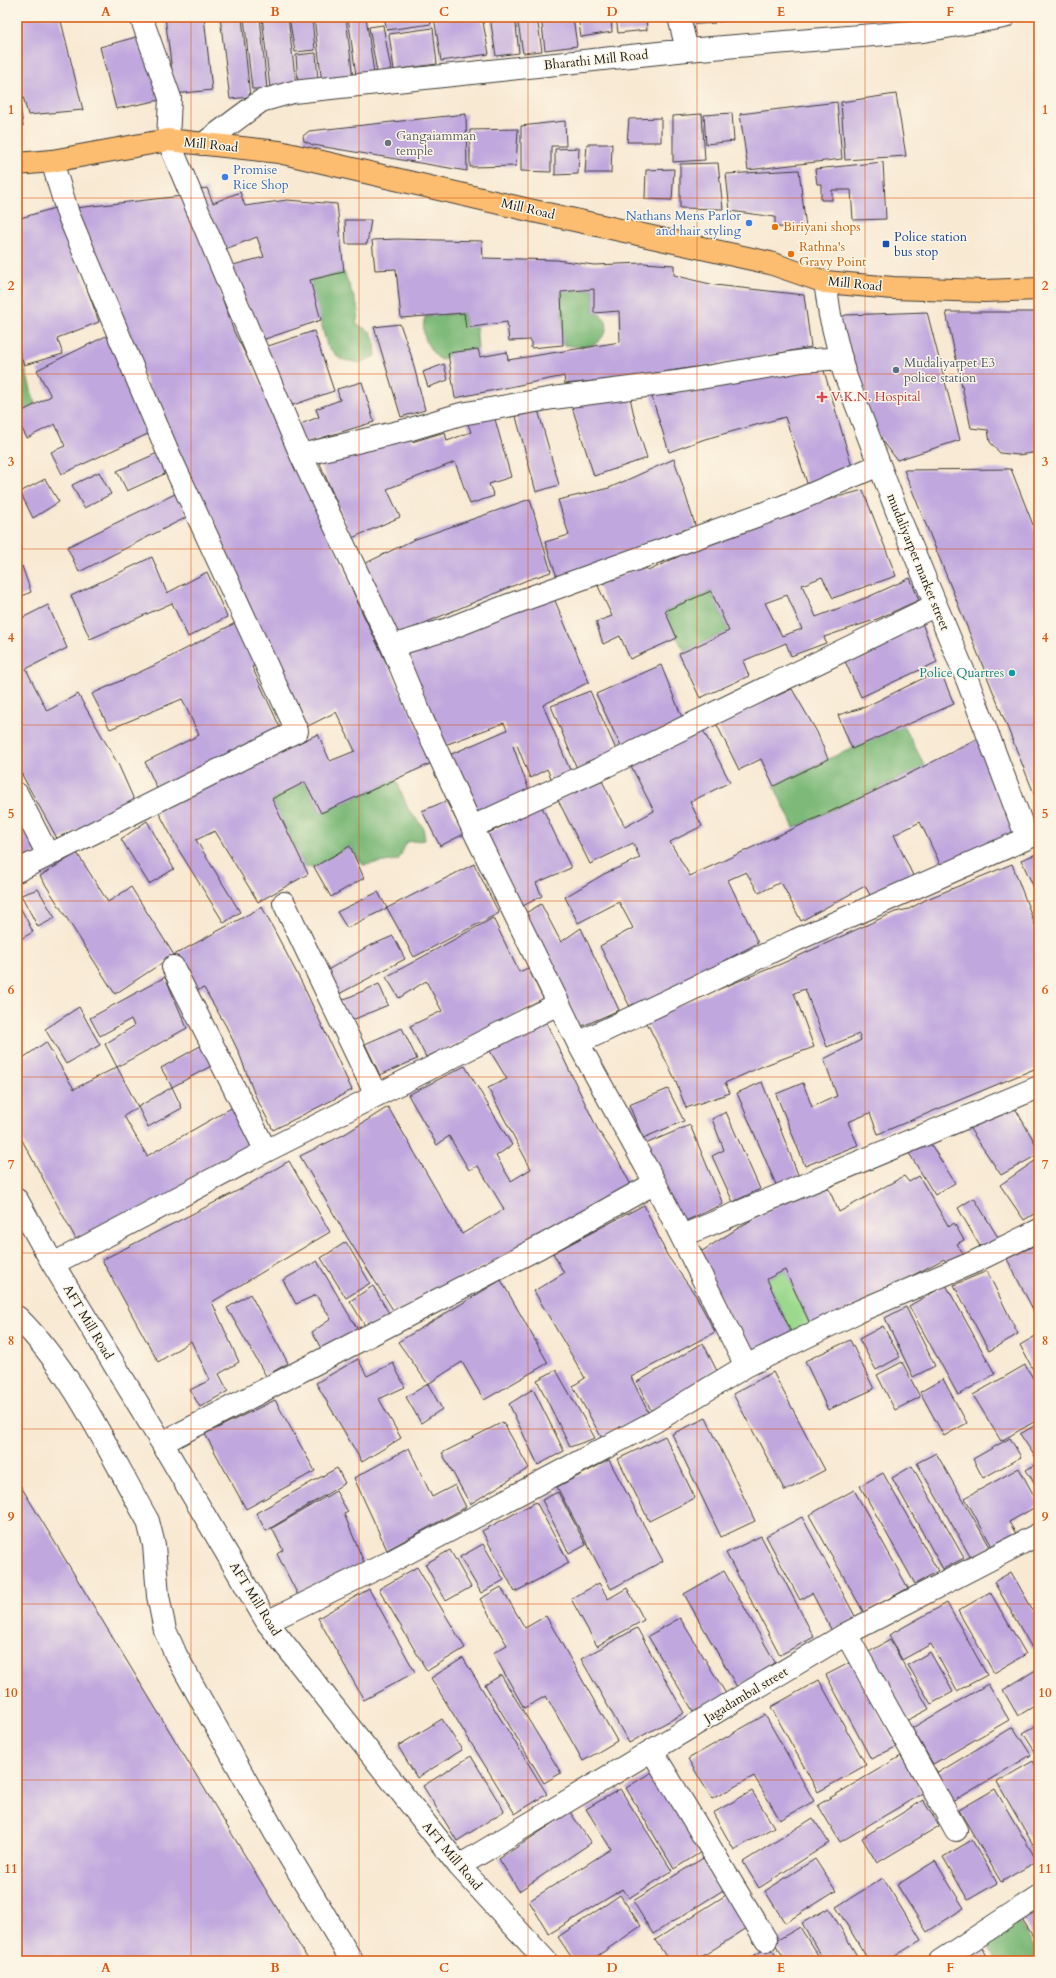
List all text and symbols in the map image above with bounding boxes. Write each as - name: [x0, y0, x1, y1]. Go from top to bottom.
- text: A: [101, 3, 111, 21]
- text: B: [270, 3, 280, 21]
- text: C: [439, 3, 449, 21]
- text: D: [606, 3, 618, 21]
- text: E: [777, 3, 785, 21]
- text: F: [946, 3, 954, 21]
- street label: Bharathi Mill Road: [543, 46, 649, 74]
- text: 1: [8, 101, 14, 119]
- text: 1: [1042, 101, 1048, 119]
- place label: Gangaiamman temple: [396, 127, 477, 160]
- street label: Mill Road: [183, 133, 239, 157]
- marker: Gangaiamman temple: [383, 138, 393, 148]
- place label: Promise Rice Shop: [233, 161, 289, 194]
- marker: Promise Rice Shop: [220, 172, 230, 182]
- street label: Mill Road: [499, 194, 557, 224]
- place label: Nathans Mens Parlor and hair styling: [626, 207, 742, 240]
- marker: Nathans Mens Parlor and hair styling: [744, 218, 754, 228]
- place label: Biriyani shops: [783, 218, 861, 236]
- marker: Biriyani shops: [770, 222, 780, 232]
- place label: Police station bus stop: [894, 228, 968, 261]
- place label: Rathna's Gravy Point: [799, 238, 866, 271]
- marker: Police station bus stop: [881, 239, 891, 249]
- marker: Rathna's Gravy Point: [786, 249, 796, 259]
- street label: Mill Road: [827, 272, 883, 296]
- text: 2: [8, 277, 15, 295]
- text: 2: [1042, 277, 1049, 295]
- place label: Mudaliyarpet E3 police station: [904, 354, 995, 387]
- marker: Mudaliyarpet E3 police station: [891, 365, 901, 375]
- place label: V.K.N. Hospital: [831, 388, 921, 406]
- marker: V.K.N. Hospital: [816, 391, 828, 403]
- text: 3: [8, 453, 15, 471]
- text: 3: [1042, 453, 1049, 471]
- street label: mudaliyarpet market street: [882, 491, 954, 633]
- text: 4: [8, 629, 15, 647]
- text: 4: [1042, 629, 1049, 647]
- place label: Police Quartres: [919, 664, 1004, 682]
- marker: Police Quartres: [1007, 668, 1017, 678]
- text: 5: [8, 805, 14, 823]
- text: 5: [1042, 805, 1048, 823]
- text: 6: [8, 981, 15, 999]
- text: 6: [1042, 981, 1049, 999]
- text: 7: [8, 1156, 15, 1174]
- text: 7: [1042, 1156, 1049, 1174]
- street label: AFT Mill Road: [59, 1281, 117, 1363]
- text: 8: [8, 1332, 14, 1350]
- text: 8: [1042, 1332, 1048, 1350]
- text: 9: [8, 1508, 15, 1526]
- text: 9: [1042, 1508, 1049, 1526]
- street label: AFT Mill Road: [225, 1559, 285, 1640]
- street label: Jagadambal street: [699, 1663, 791, 1728]
- text: 10: [4, 1684, 18, 1702]
- text: 10: [1038, 1684, 1052, 1702]
- street label: AFT Mill Road: [418, 1818, 486, 1894]
- text: 11: [4, 1860, 18, 1878]
- text: 11: [1038, 1860, 1052, 1878]
- text: A: [101, 1959, 111, 1977]
- text: B: [270, 1959, 280, 1977]
- text: C: [439, 1959, 449, 1977]
- text: D: [606, 1959, 618, 1977]
- text: E: [777, 1959, 785, 1977]
- text: F: [946, 1959, 954, 1977]

